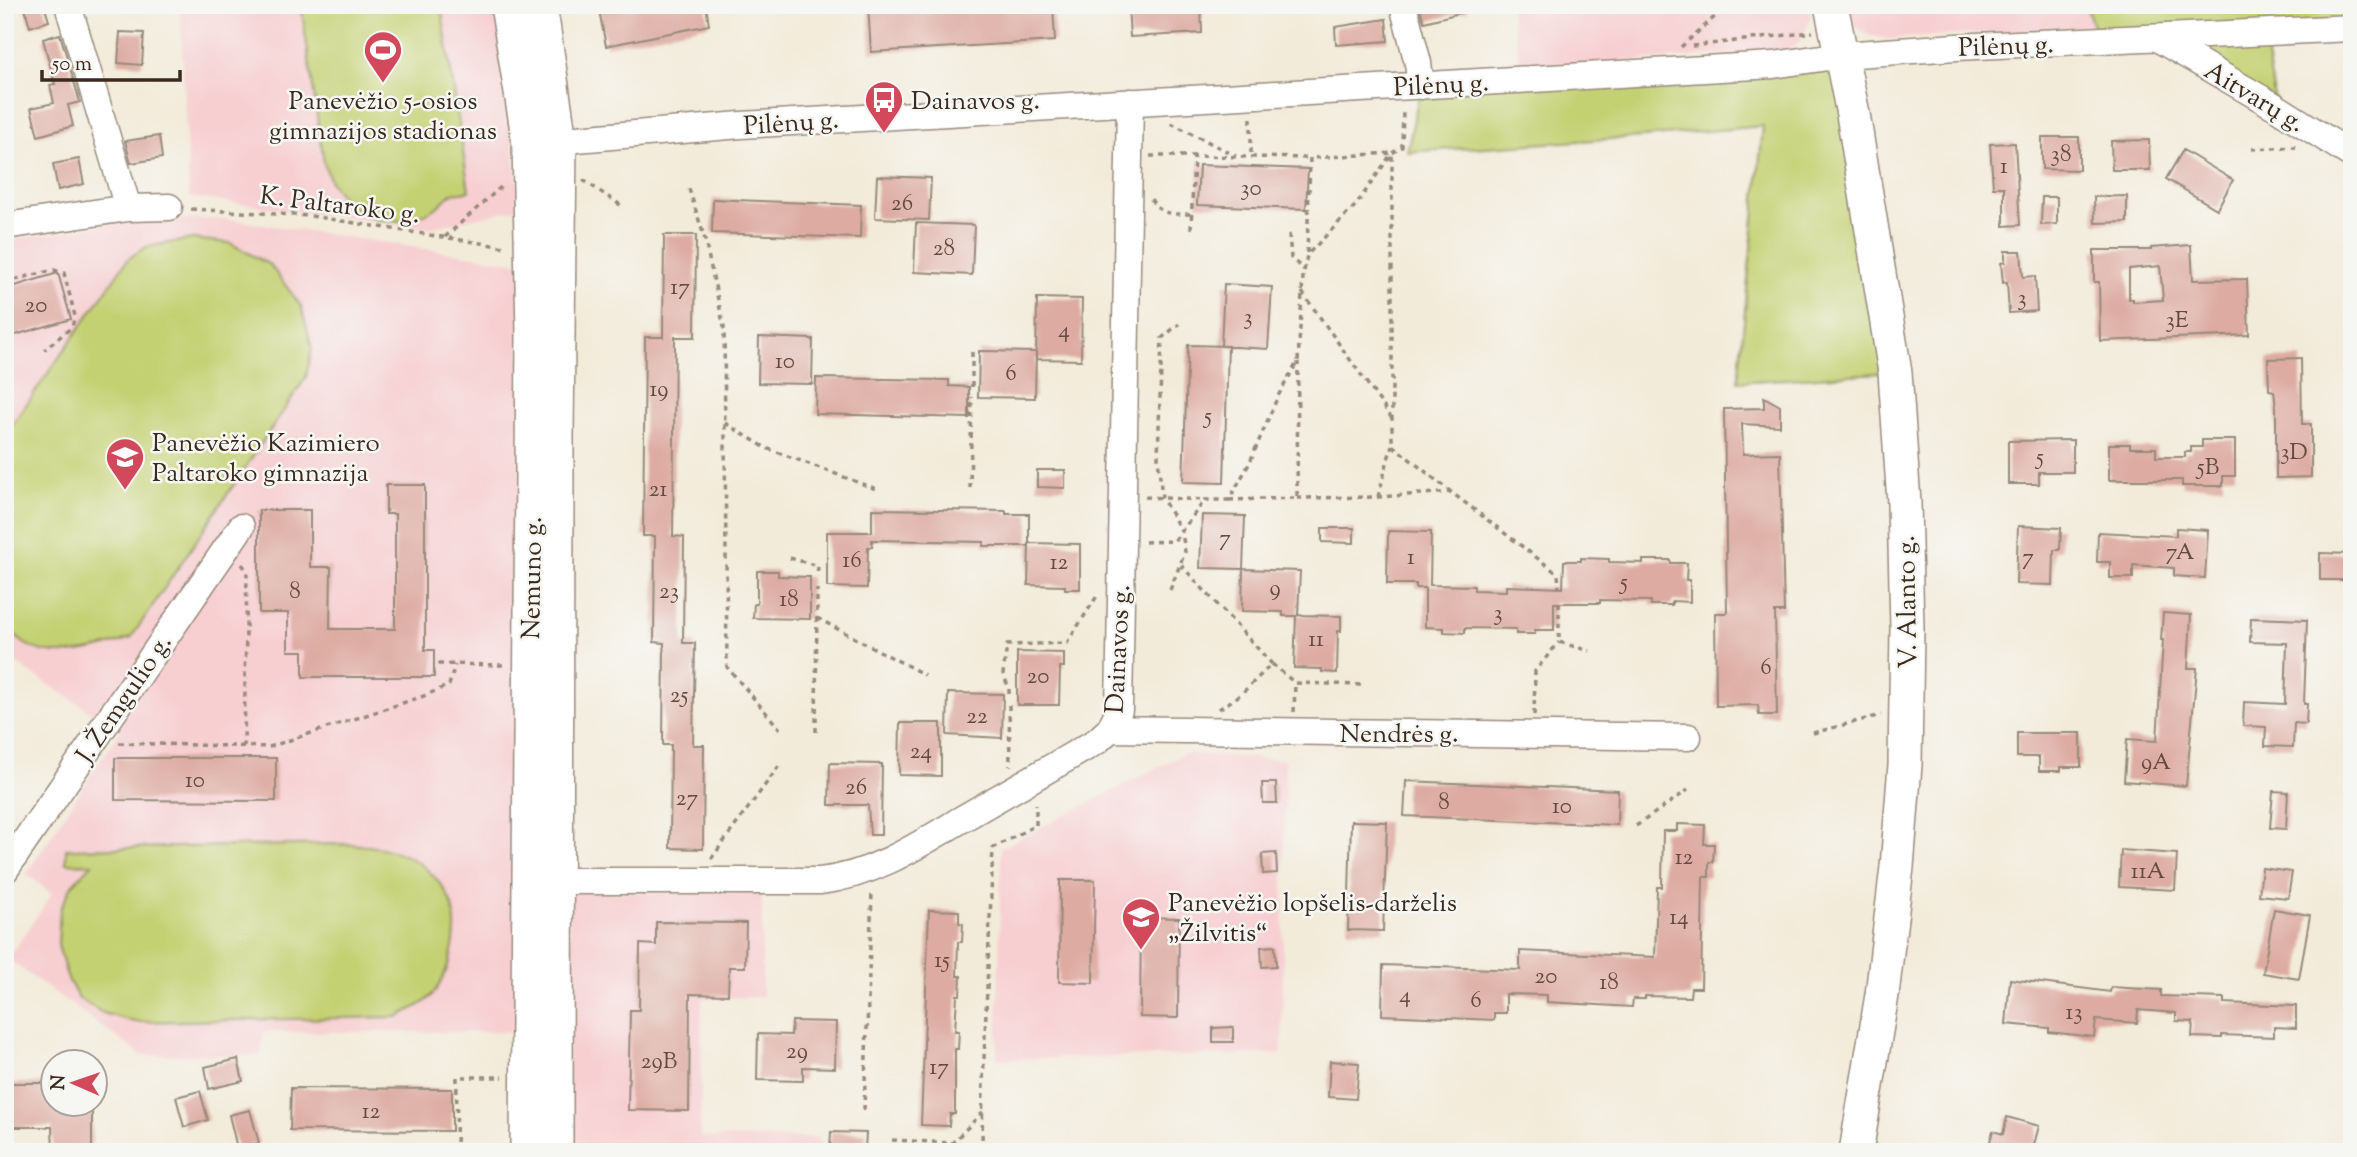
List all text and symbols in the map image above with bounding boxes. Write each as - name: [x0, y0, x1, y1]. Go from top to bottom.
- street label: Pilėnų g.: [1958, 27, 2055, 68]
- sports icon: Panevėžio 5-osios gimnazijos stadionas: [362, 29, 404, 84]
- scale bar: [42, 38, 180, 82]
- text: 50 m: [51, 50, 92, 80]
- street label: Aitvarų g.: [2196, 53, 2311, 143]
- street label: Pilėnų g.: [1392, 66, 1490, 107]
- bus stop icon: Dainavos g.: [863, 79, 905, 134]
- place label: Panevėžio 5-osios gimnazijos stadionas: [269, 84, 497, 151]
- place label: Dainavos g.: [911, 84, 1040, 121]
- street label: Pilėnų g.: [742, 103, 840, 146]
- house number: 38: [2051, 139, 2071, 172]
- house number: 1: [2000, 151, 2008, 184]
- house number: 30: [1240, 173, 1262, 206]
- street label: K. Paltaroko g.: [257, 178, 422, 235]
- house number: 26: [891, 188, 913, 221]
- house number: 28: [933, 233, 955, 266]
- house number: 17: [670, 272, 690, 305]
- house number: 3: [2017, 283, 2027, 316]
- house number: 20: [25, 290, 47, 323]
- house number: 3: [1243, 302, 1253, 335]
- house number: 3E: [2165, 305, 2189, 338]
- house number: 4: [1058, 315, 1070, 348]
- house number: 10: [775, 346, 795, 379]
- house number: 6: [1005, 358, 1017, 391]
- house number: 19: [650, 374, 668, 407]
- house number: 5: [1202, 401, 1212, 434]
- place label: Panevėžio Kazimiero Paltaroko gimnazija: [152, 426, 380, 493]
- school or university icon: Panevėžio Kazimiero Paltaroko gimnazija: [104, 436, 146, 491]
- house number: 3D: [2280, 437, 2308, 470]
- house number: 5: [2034, 442, 2044, 475]
- house number: 5B: [2195, 452, 2219, 485]
- house number: 21: [649, 474, 667, 507]
- street label: Nemuno g.: [514, 516, 553, 640]
- house number: 7: [1219, 523, 1231, 556]
- street label: V. Alanto g.: [1889, 535, 1928, 669]
- house number: 7A: [2166, 537, 2195, 570]
- house number: 1: [1407, 542, 1415, 575]
- house number: 7: [2022, 542, 2034, 575]
- house number: 16: [842, 545, 862, 578]
- house number: 12: [1050, 547, 1069, 580]
- house number: 5: [1618, 567, 1628, 600]
- house number: 9: [1269, 573, 1281, 606]
- house number: 8: [289, 576, 301, 609]
- house number: 23: [659, 576, 679, 609]
- house number: 18: [779, 584, 799, 617]
- street label: Dainavos g.: [1098, 584, 1141, 715]
- house number: 3: [1493, 598, 1503, 631]
- house number: 11: [1308, 624, 1324, 657]
- street label: J. Žemgulio g.: [67, 627, 182, 773]
- house number: 6: [1760, 652, 1772, 685]
- house number: 20: [1027, 661, 1049, 694]
- house number: 25: [670, 680, 688, 713]
- house number: 22: [966, 701, 988, 734]
- street label: Nendrės g.: [1340, 717, 1458, 754]
- house number: 24: [910, 736, 932, 769]
- house number: 9A: [2141, 747, 2171, 780]
- house number: 10: [185, 765, 205, 798]
- house number: 26: [845, 772, 867, 805]
- house number: 27: [676, 783, 699, 816]
- house number: 8: [1438, 787, 1450, 820]
- house number: 10: [1552, 791, 1572, 824]
- house number: 12: [1675, 842, 1694, 875]
- house number: 11A: [2131, 856, 2165, 889]
- place label: Panevėžio lopšelis-darželis „Žilvitis“: [1168, 886, 1457, 953]
- school or university icon: Panevėžio lopšelis-darželis „Žilvitis“: [1120, 896, 1162, 951]
- house number: 14: [1669, 902, 1689, 935]
- house number: 15: [934, 945, 950, 978]
- house number: 20: [1535, 961, 1557, 994]
- house number: 18: [1599, 967, 1619, 1000]
- house number: 4: [1399, 980, 1411, 1013]
- house number: 6: [1470, 985, 1482, 1018]
- house number: 13: [2065, 997, 2083, 1030]
- house number: 29: [786, 1036, 808, 1069]
- house number: 29B: [641, 1046, 677, 1079]
- north arrow: [38, 1048, 108, 1118]
- house number: 17: [929, 1052, 949, 1085]
- text: N: [46, 1074, 73, 1091]
- house number: 12: [362, 1096, 381, 1129]

